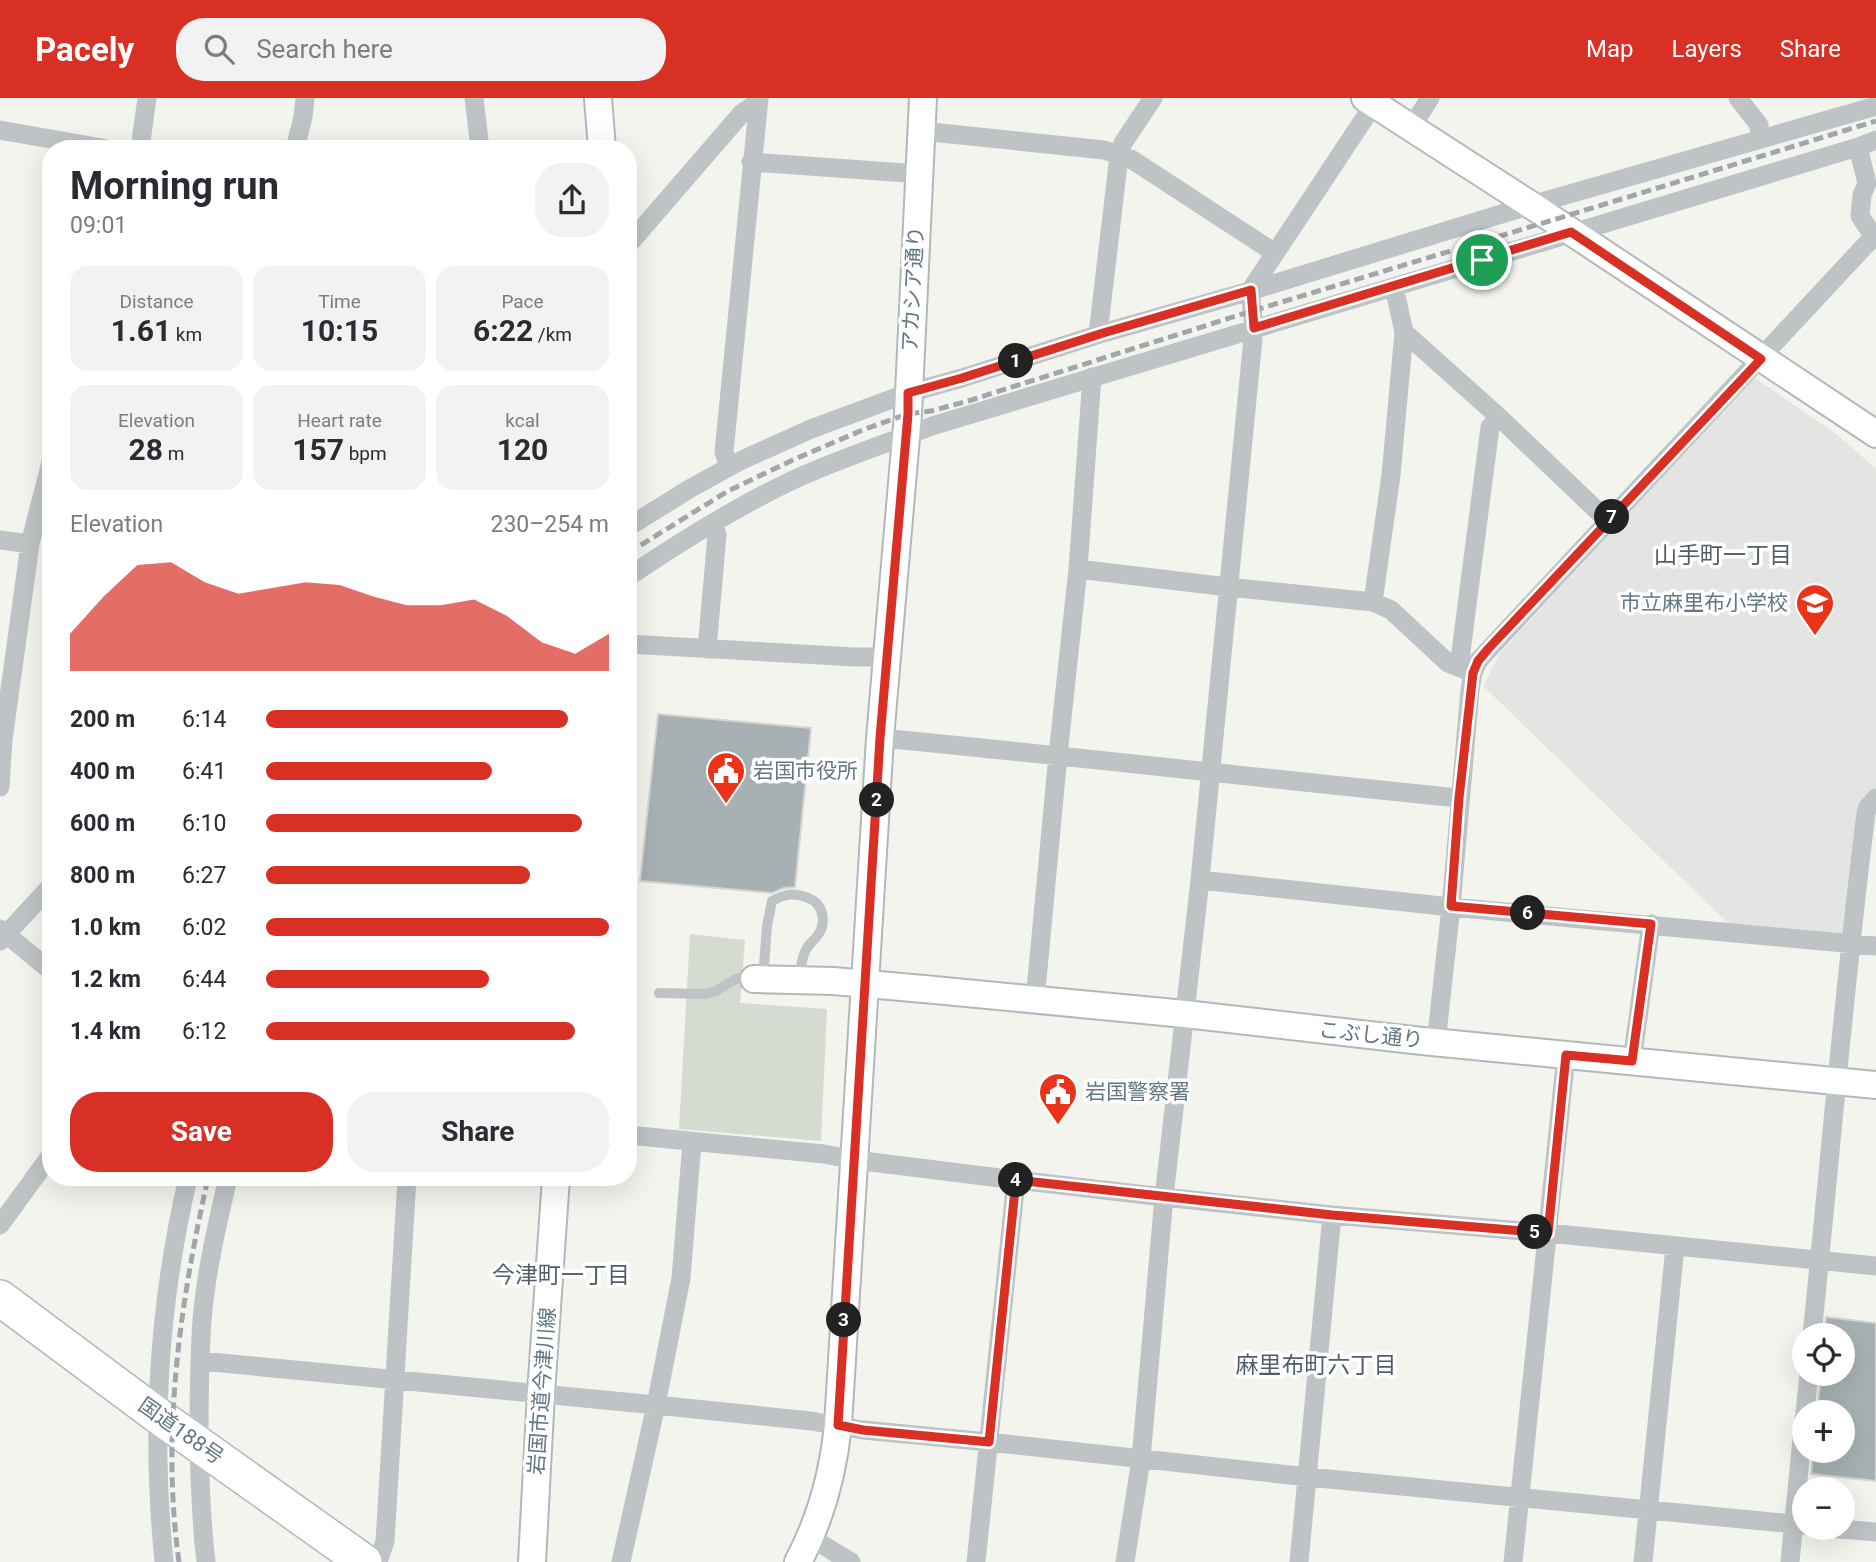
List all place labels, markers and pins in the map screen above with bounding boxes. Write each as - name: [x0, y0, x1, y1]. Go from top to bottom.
- pin: [1452, 230, 1512, 290]
- pin: 1: [998, 344, 1034, 378]
- pin: 7: [1594, 500, 1630, 534]
- school or university icon: 市立麻里布小学校: [1794, 582, 1836, 637]
- place label: 市立麻里布小学校: [1620, 591, 1788, 615]
- public building icon: 岩国市役所: [705, 750, 747, 805]
- place label: 岩国市役所: [753, 759, 858, 783]
- pin: 2: [860, 782, 894, 818]
- pin: 6: [1510, 896, 1546, 930]
- public building icon: 岩国警察署: [1037, 1071, 1079, 1126]
- place label: 岩国警察署: [1085, 1080, 1190, 1104]
- pin: 4: [998, 1162, 1034, 1198]
- pin: 5: [1518, 1214, 1552, 1250]
- pin: 3: [826, 1302, 862, 1338]

